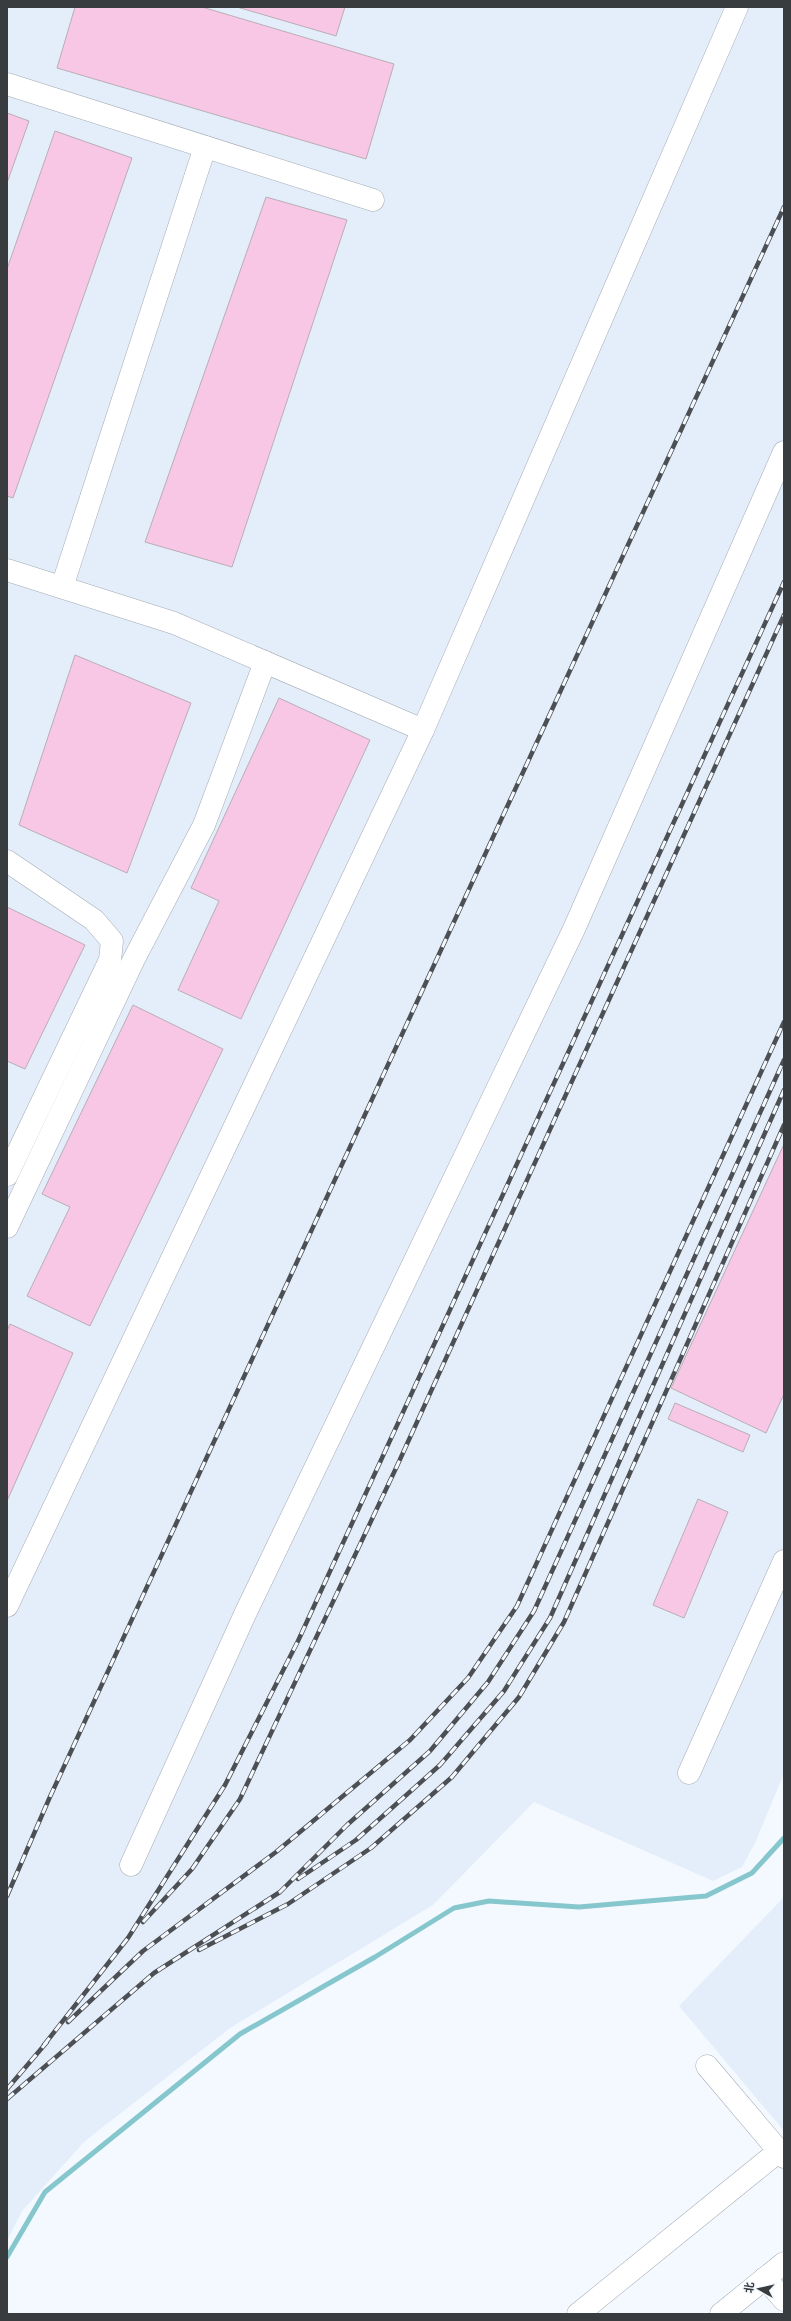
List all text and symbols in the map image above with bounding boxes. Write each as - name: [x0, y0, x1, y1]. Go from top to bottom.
- north arrow: [739, 2269, 779, 2309]
- text: 北: [742, 2281, 756, 2294]

